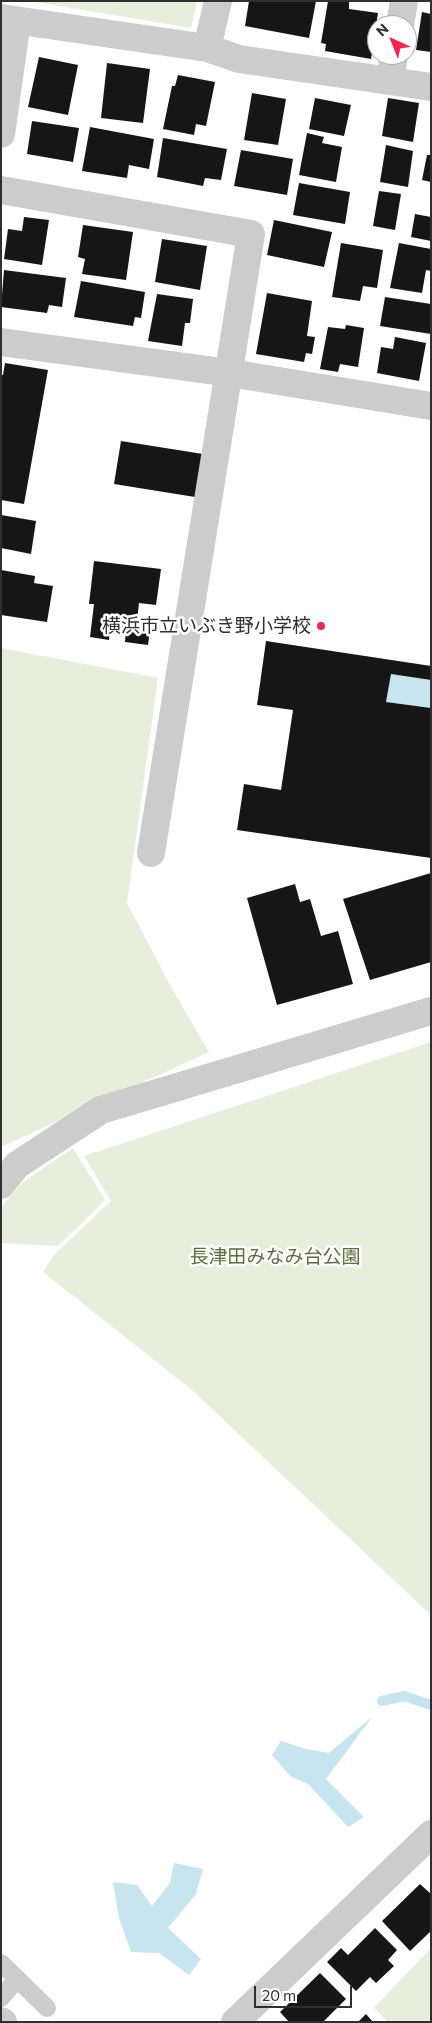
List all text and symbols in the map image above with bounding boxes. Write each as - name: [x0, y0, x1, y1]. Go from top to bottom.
- north arrow: [367, 15, 417, 65]
- text: N: [372, 20, 392, 39]
- place label: 横浜市立いぶき野小学校: [102, 615, 311, 637]
- marker: 横浜市立いぶき野小学校: [315, 620, 327, 632]
- park label: 長津田みなみ台公園: [190, 1246, 360, 1268]
- scale bar: [257, 1976, 354, 2008]
- text: 20 m: [262, 1986, 296, 2004]

